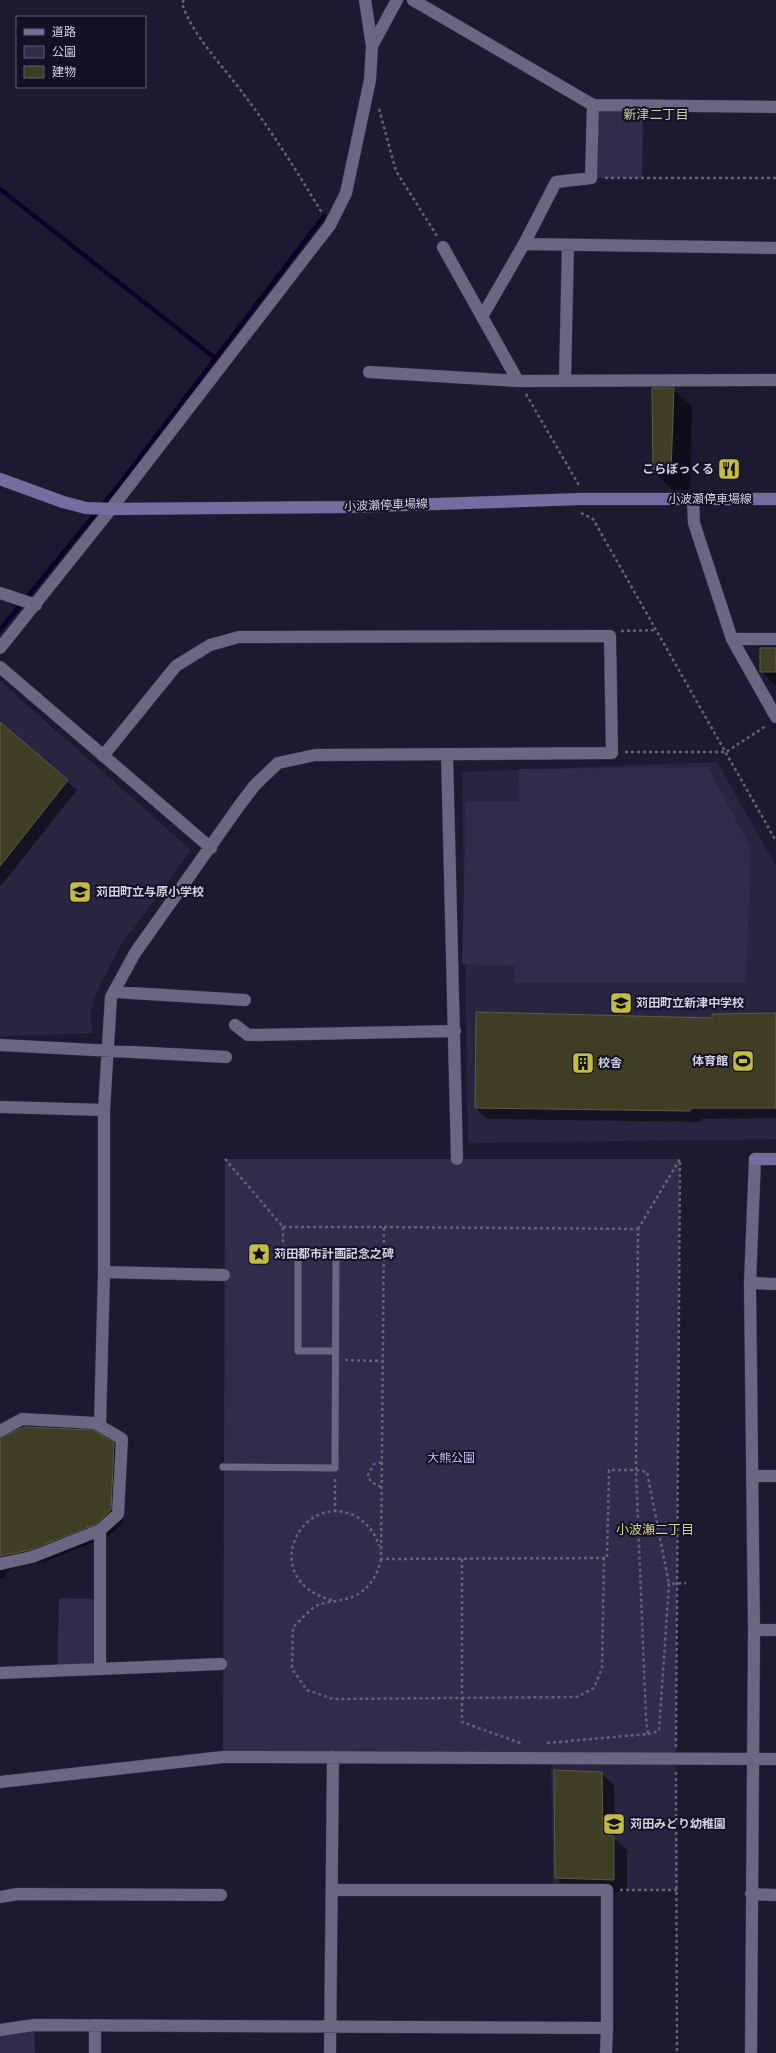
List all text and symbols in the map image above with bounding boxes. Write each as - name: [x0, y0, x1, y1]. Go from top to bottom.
- legend: [16, 16, 146, 88]
- text: 道路: [52, 25, 76, 39]
- text: 公園: [52, 45, 76, 59]
- text: 建物: [52, 65, 76, 79]
- district label: 新津二丁目: [623, 107, 689, 122]
- restaurant icon: こらぼっくる: [716, 456, 742, 482]
- place label: こらぼっくる: [642, 462, 714, 476]
- street label: 小波瀬停車場線: [668, 492, 752, 506]
- street label: 小波瀬停車場線: [344, 497, 428, 513]
- school or university icon: 苅田町立与原小学校: [67, 879, 93, 905]
- place label: 苅田町立与原小学校: [96, 885, 204, 899]
- school or university icon: 苅田町立新津中学校: [608, 990, 634, 1016]
- place label: 苅田町立新津中学校: [636, 996, 744, 1010]
- sports icon: 体育館: [730, 1048, 756, 1074]
- building icon: 校舎: [570, 1050, 596, 1076]
- place label: 体育館: [692, 1054, 728, 1068]
- place label: 校舎: [598, 1056, 622, 1070]
- place icon: 苅田都市計画記念之碑: [246, 1241, 272, 1267]
- place label: 苅田都市計画記念之碑: [274, 1247, 394, 1261]
- park label: 大熊公園: [427, 1451, 475, 1465]
- district label: 小波瀬二丁目: [616, 1522, 694, 1537]
- school or university icon: 苅田みどり幼稚園: [601, 1811, 627, 1837]
- place label: 苅田みどり幼稚園: [630, 1817, 726, 1831]

